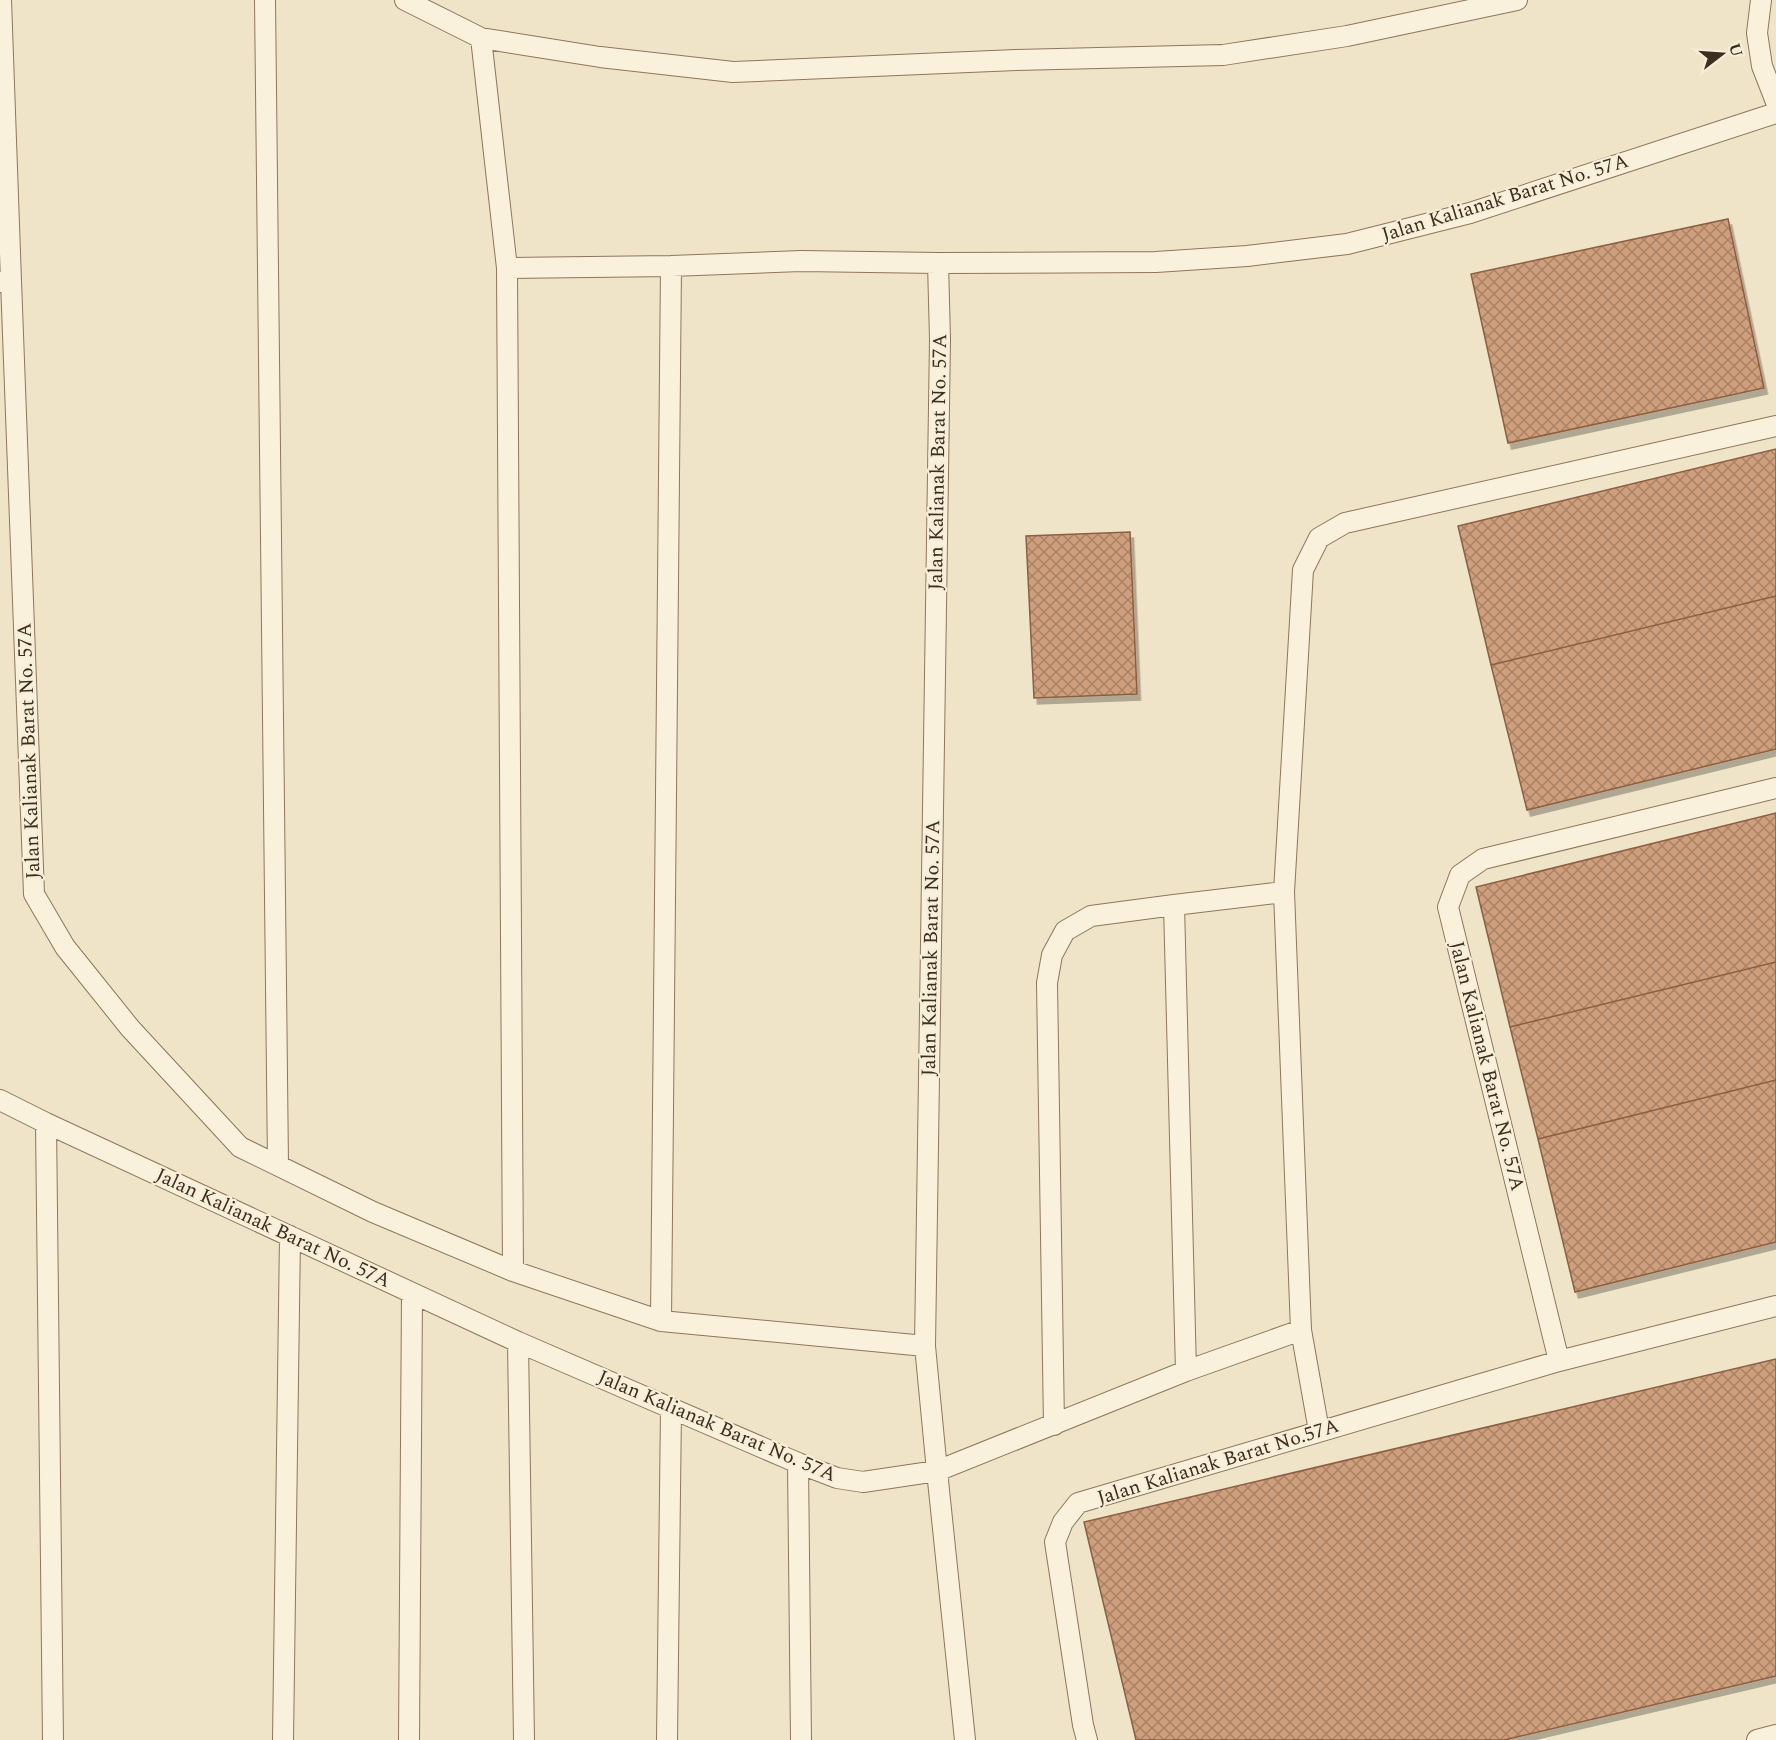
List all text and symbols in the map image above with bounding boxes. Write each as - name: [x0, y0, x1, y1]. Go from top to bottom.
- north arrow: [1692, 24, 1752, 84]
- text: U: [1722, 40, 1749, 60]
- street label: Jalan Kalianak Barat No. 57A: [1378, 146, 1632, 250]
- street label: Jalan Kalianak Barat No. 57A: [921, 333, 955, 591]
- street label: Jalan Kalianak Barat No. 57A: [10, 622, 48, 880]
- street label: Jalan Kalianak Barat No. 57A: [914, 819, 948, 1077]
- street label: Jalan Kalianak Barat No. 57A: [1441, 938, 1533, 1194]
- street label: Jalan Kalianak Barat No. 57A: [150, 1160, 396, 1296]
- street label: Jalan Kalianak Barat No. 57A: [593, 1362, 841, 1490]
- street label: Jalan Kalianak Barat No.57A: [1093, 1411, 1343, 1513]

